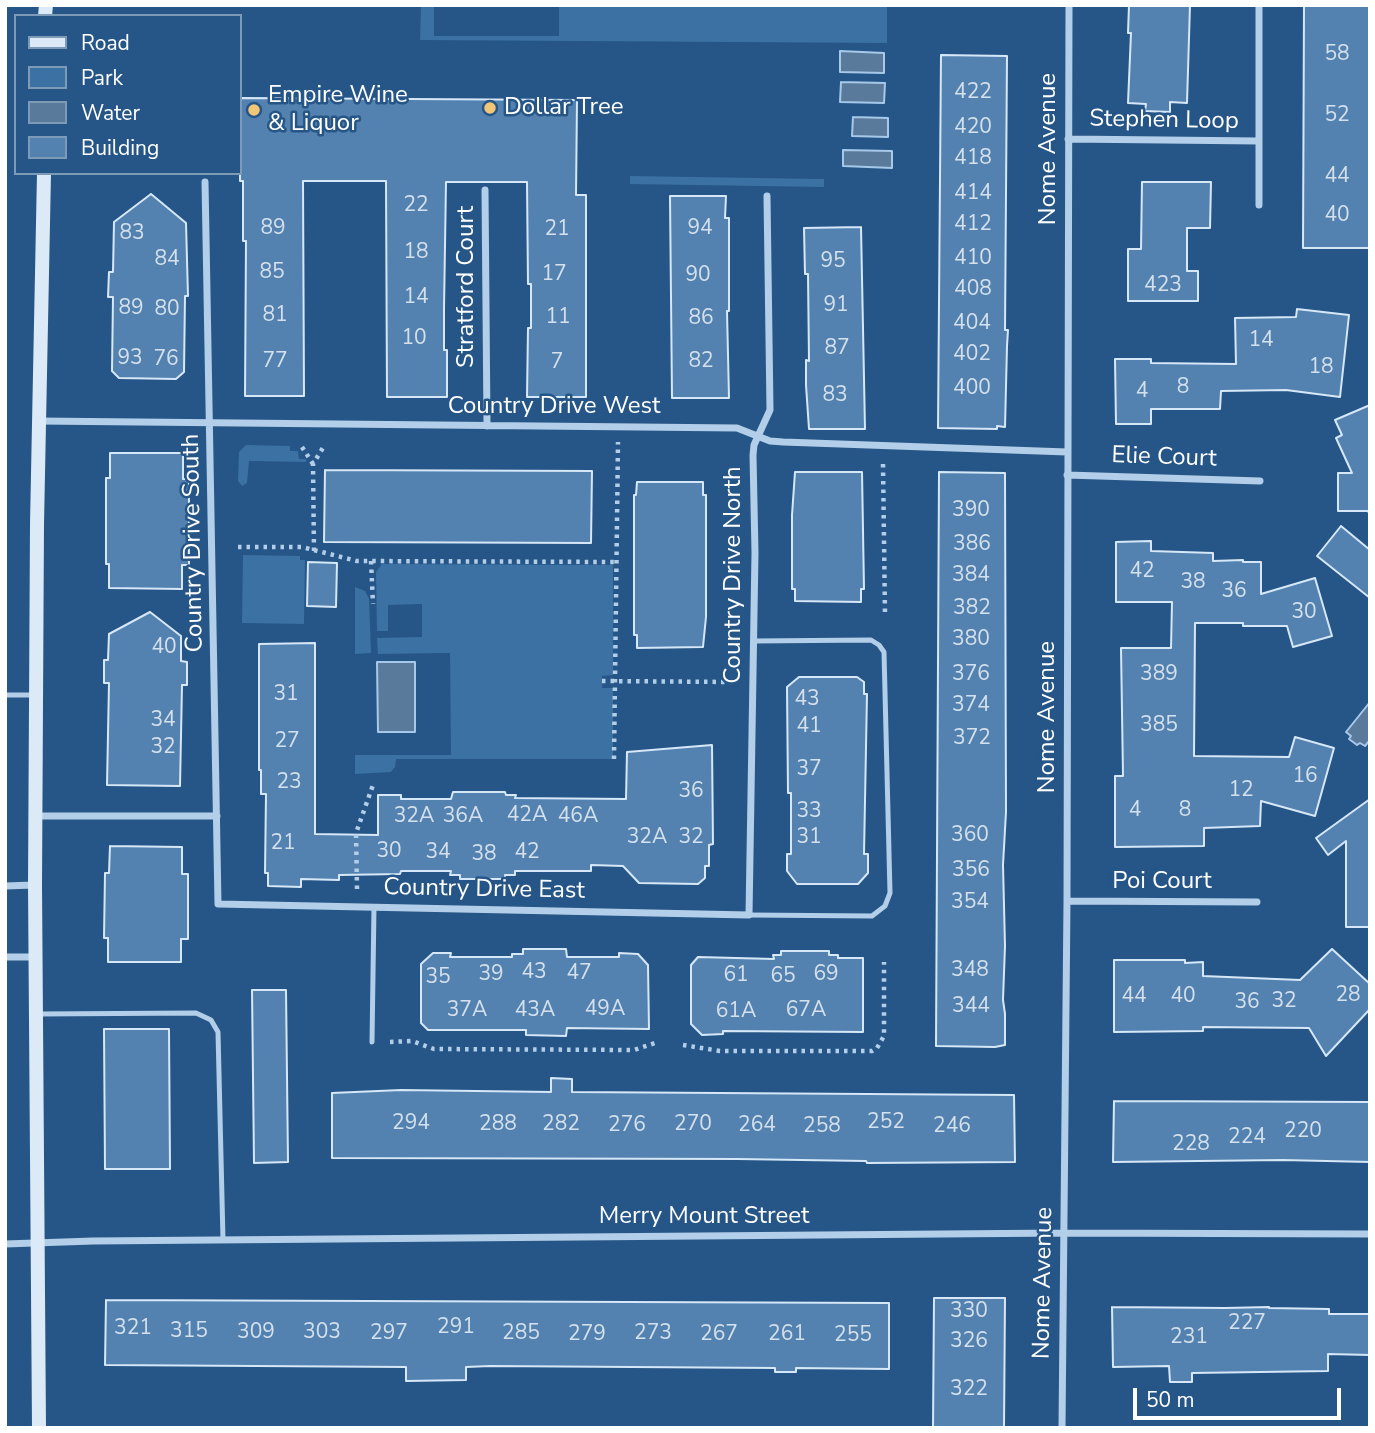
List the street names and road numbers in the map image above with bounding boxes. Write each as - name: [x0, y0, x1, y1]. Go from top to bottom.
- street label: Nome Avenue: [1035, 73, 1063, 225]
- street label: Stephen Loop: [1089, 105, 1239, 137]
- street label: Stratford Court: [453, 206, 481, 368]
- street label: Country Drive West: [448, 393, 660, 421]
- street label: Country Drive South: [178, 433, 210, 653]
- street label: Elie Court: [1111, 442, 1217, 474]
- street label: Country Drive North: [720, 466, 748, 684]
- street label: Nome Avenue: [1034, 641, 1062, 793]
- street label: Poi Court: [1112, 868, 1212, 896]
- street label: Country Drive East: [383, 874, 585, 906]
- street label: Merry Mount Street: [599, 1203, 809, 1231]
- street label: Nome Avenue: [1028, 1207, 1060, 1359]

